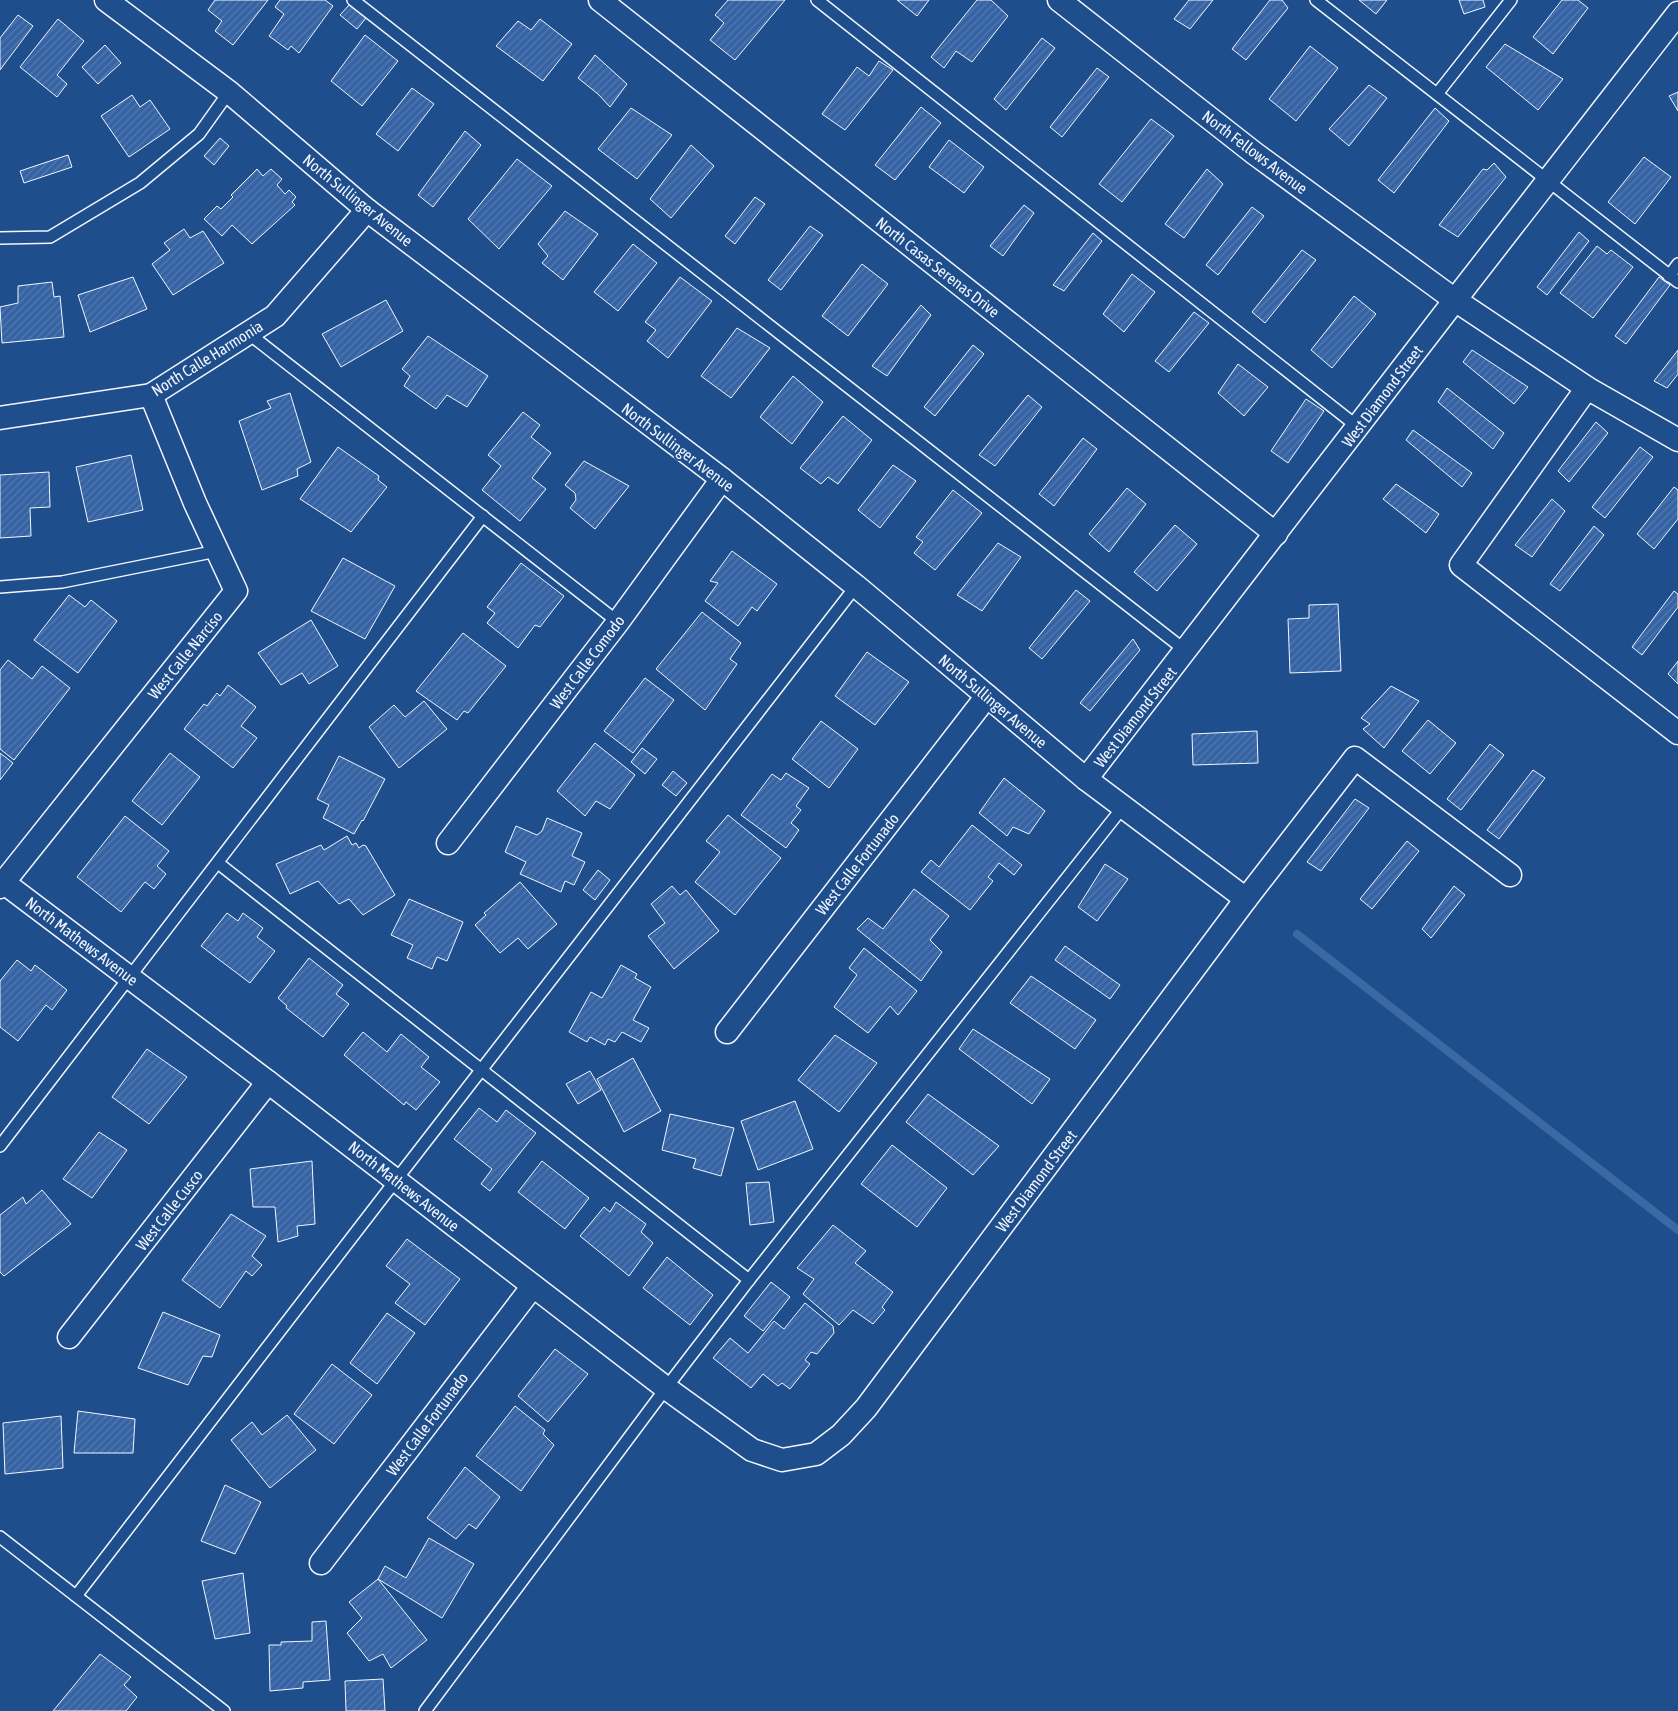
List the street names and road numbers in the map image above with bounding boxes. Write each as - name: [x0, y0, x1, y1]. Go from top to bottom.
- street label: North Fellows Avenue: [1199, 107, 1311, 197]
- street label: North Sullinger Avenue: [299, 150, 416, 250]
- street label: North Casas Serenas Drive: [873, 213, 1003, 321]
- street label: North Calle Harmonia: [148, 316, 266, 400]
- street label: West Diamond Street: [1338, 341, 1426, 450]
- street label: North Sullinger Avenue: [618, 399, 738, 496]
- street label: West Calle Narciso: [144, 608, 226, 702]
- street label: West Calle Comodo: [546, 612, 628, 712]
- street label: North Sullinger Avenue: [935, 651, 1051, 752]
- street label: West Diamond Street: [1090, 663, 1180, 771]
- street label: West Calle Fortunado: [812, 810, 902, 918]
- street label: North Mathews Avenue: [23, 893, 141, 989]
- street label: West Diamond Street: [992, 1126, 1080, 1235]
- street label: North Mathews Avenue: [345, 1137, 463, 1235]
- street label: West Calle Cusco: [132, 1166, 206, 1254]
- street label: West Calle Fortunado: [382, 1369, 472, 1479]

